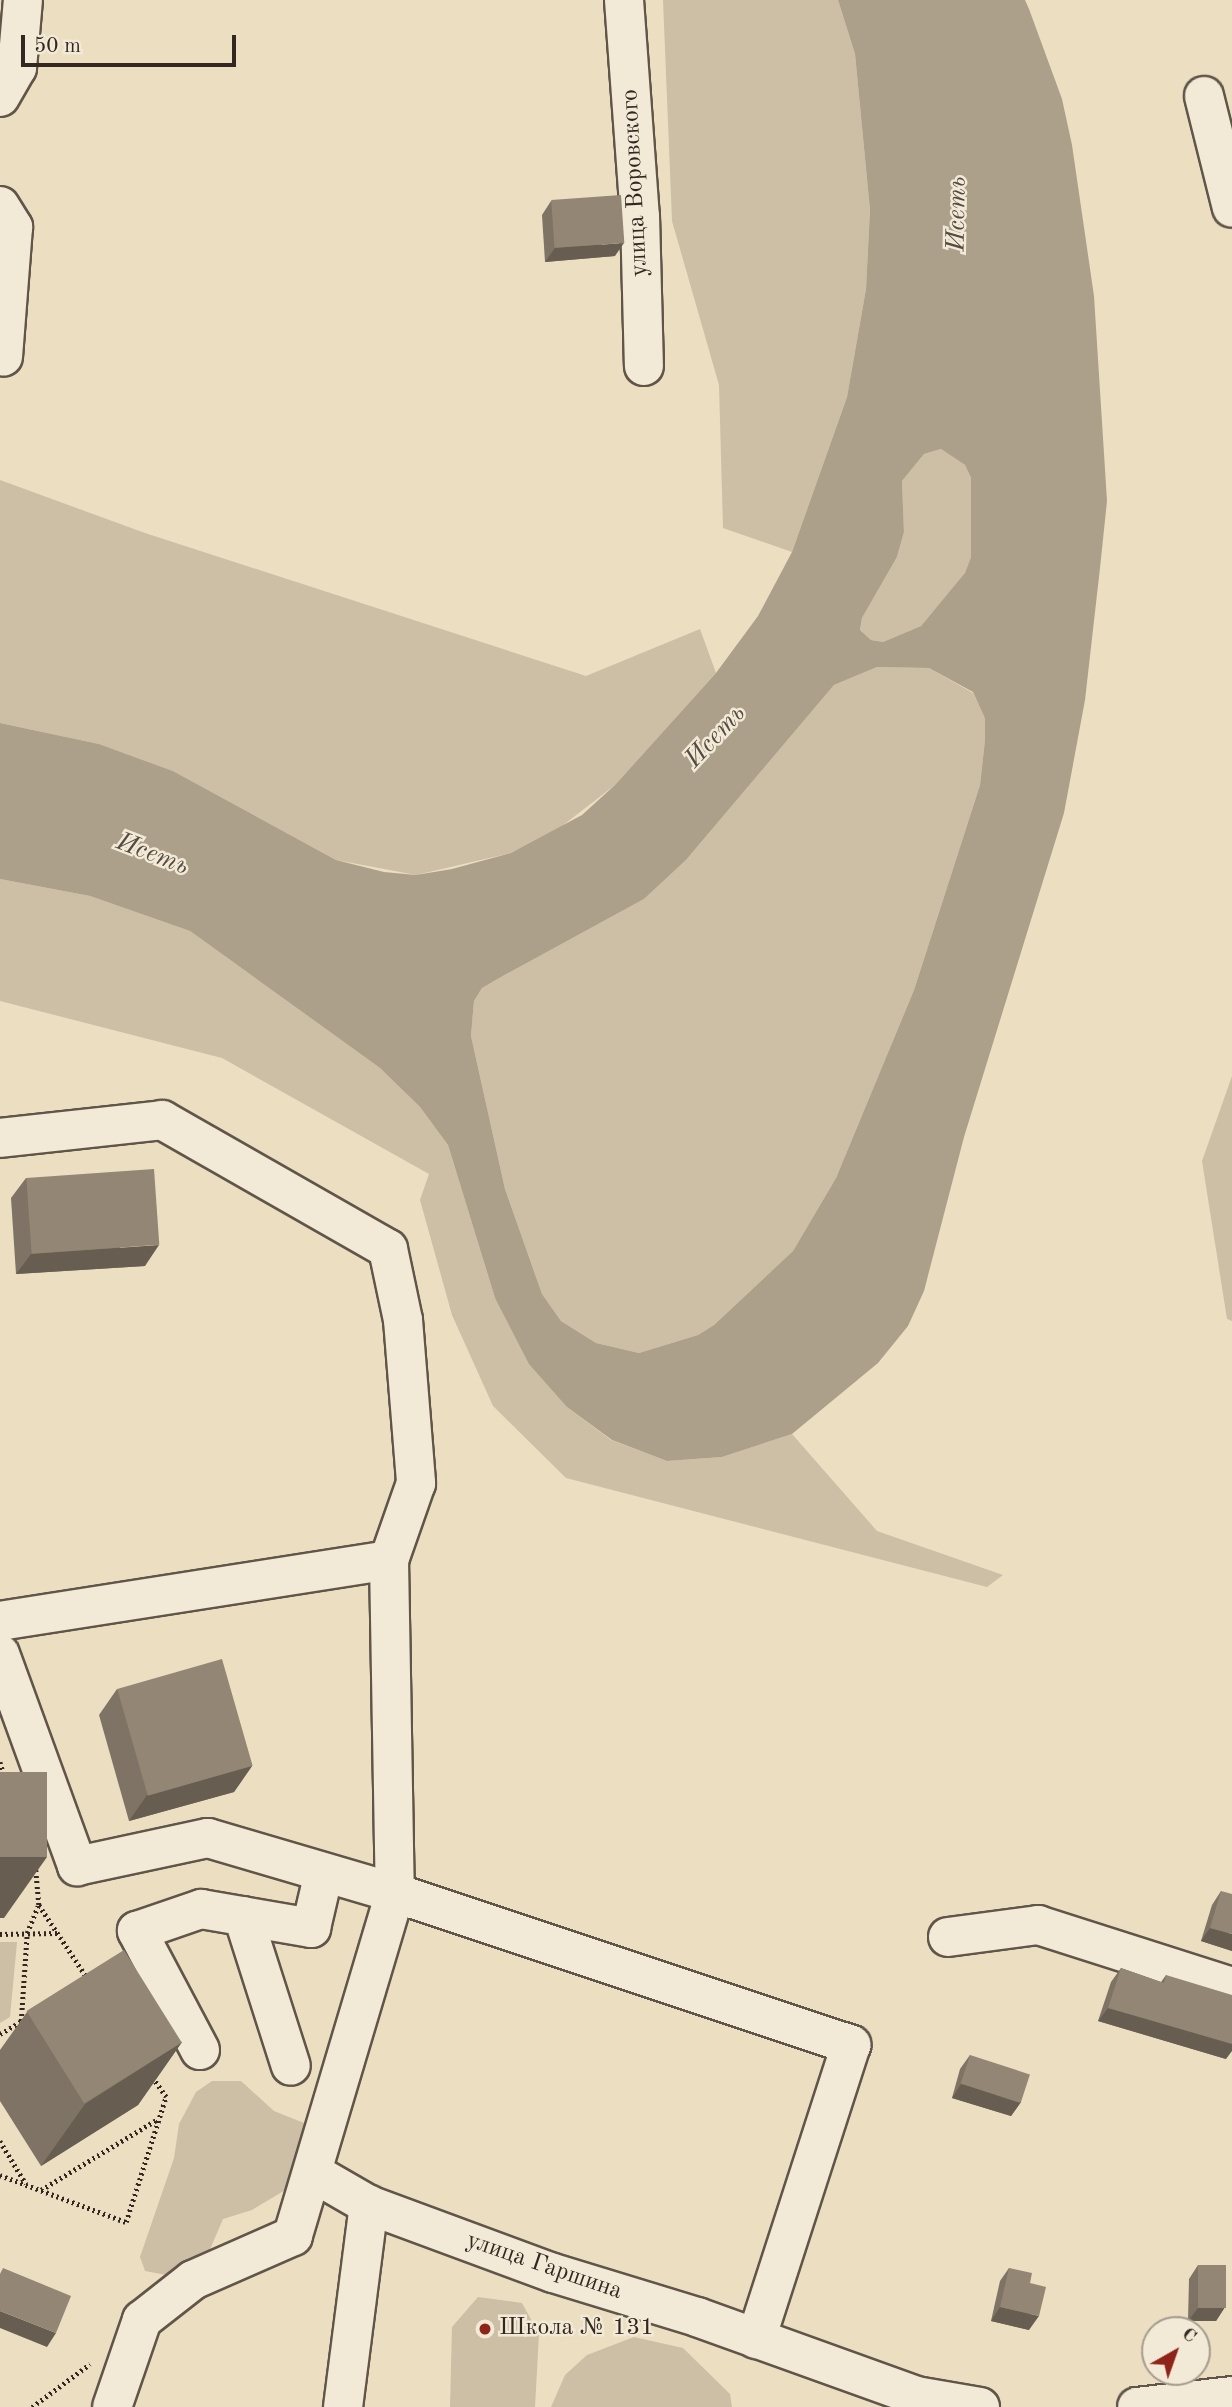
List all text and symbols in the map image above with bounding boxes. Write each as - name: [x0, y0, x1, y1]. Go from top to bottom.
- scale bar: [24, 21, 240, 65]
- text: 50 m: [34, 36, 81, 57]
- street label: улица Воровского: [617, 88, 655, 278]
- water label: Исеть: [942, 176, 974, 252]
- water label: Исеть: [679, 699, 753, 775]
- water label: Исеть: [111, 827, 193, 883]
- street label: улица Гаршина: [462, 2227, 626, 2307]
- place label: Школа № 131: [499, 2315, 654, 2343]
- north arrow: [1141, 2316, 1211, 2386]
- marker: Школа № 131: [477, 2321, 493, 2337]
- text: С: [1178, 2325, 1199, 2347]

